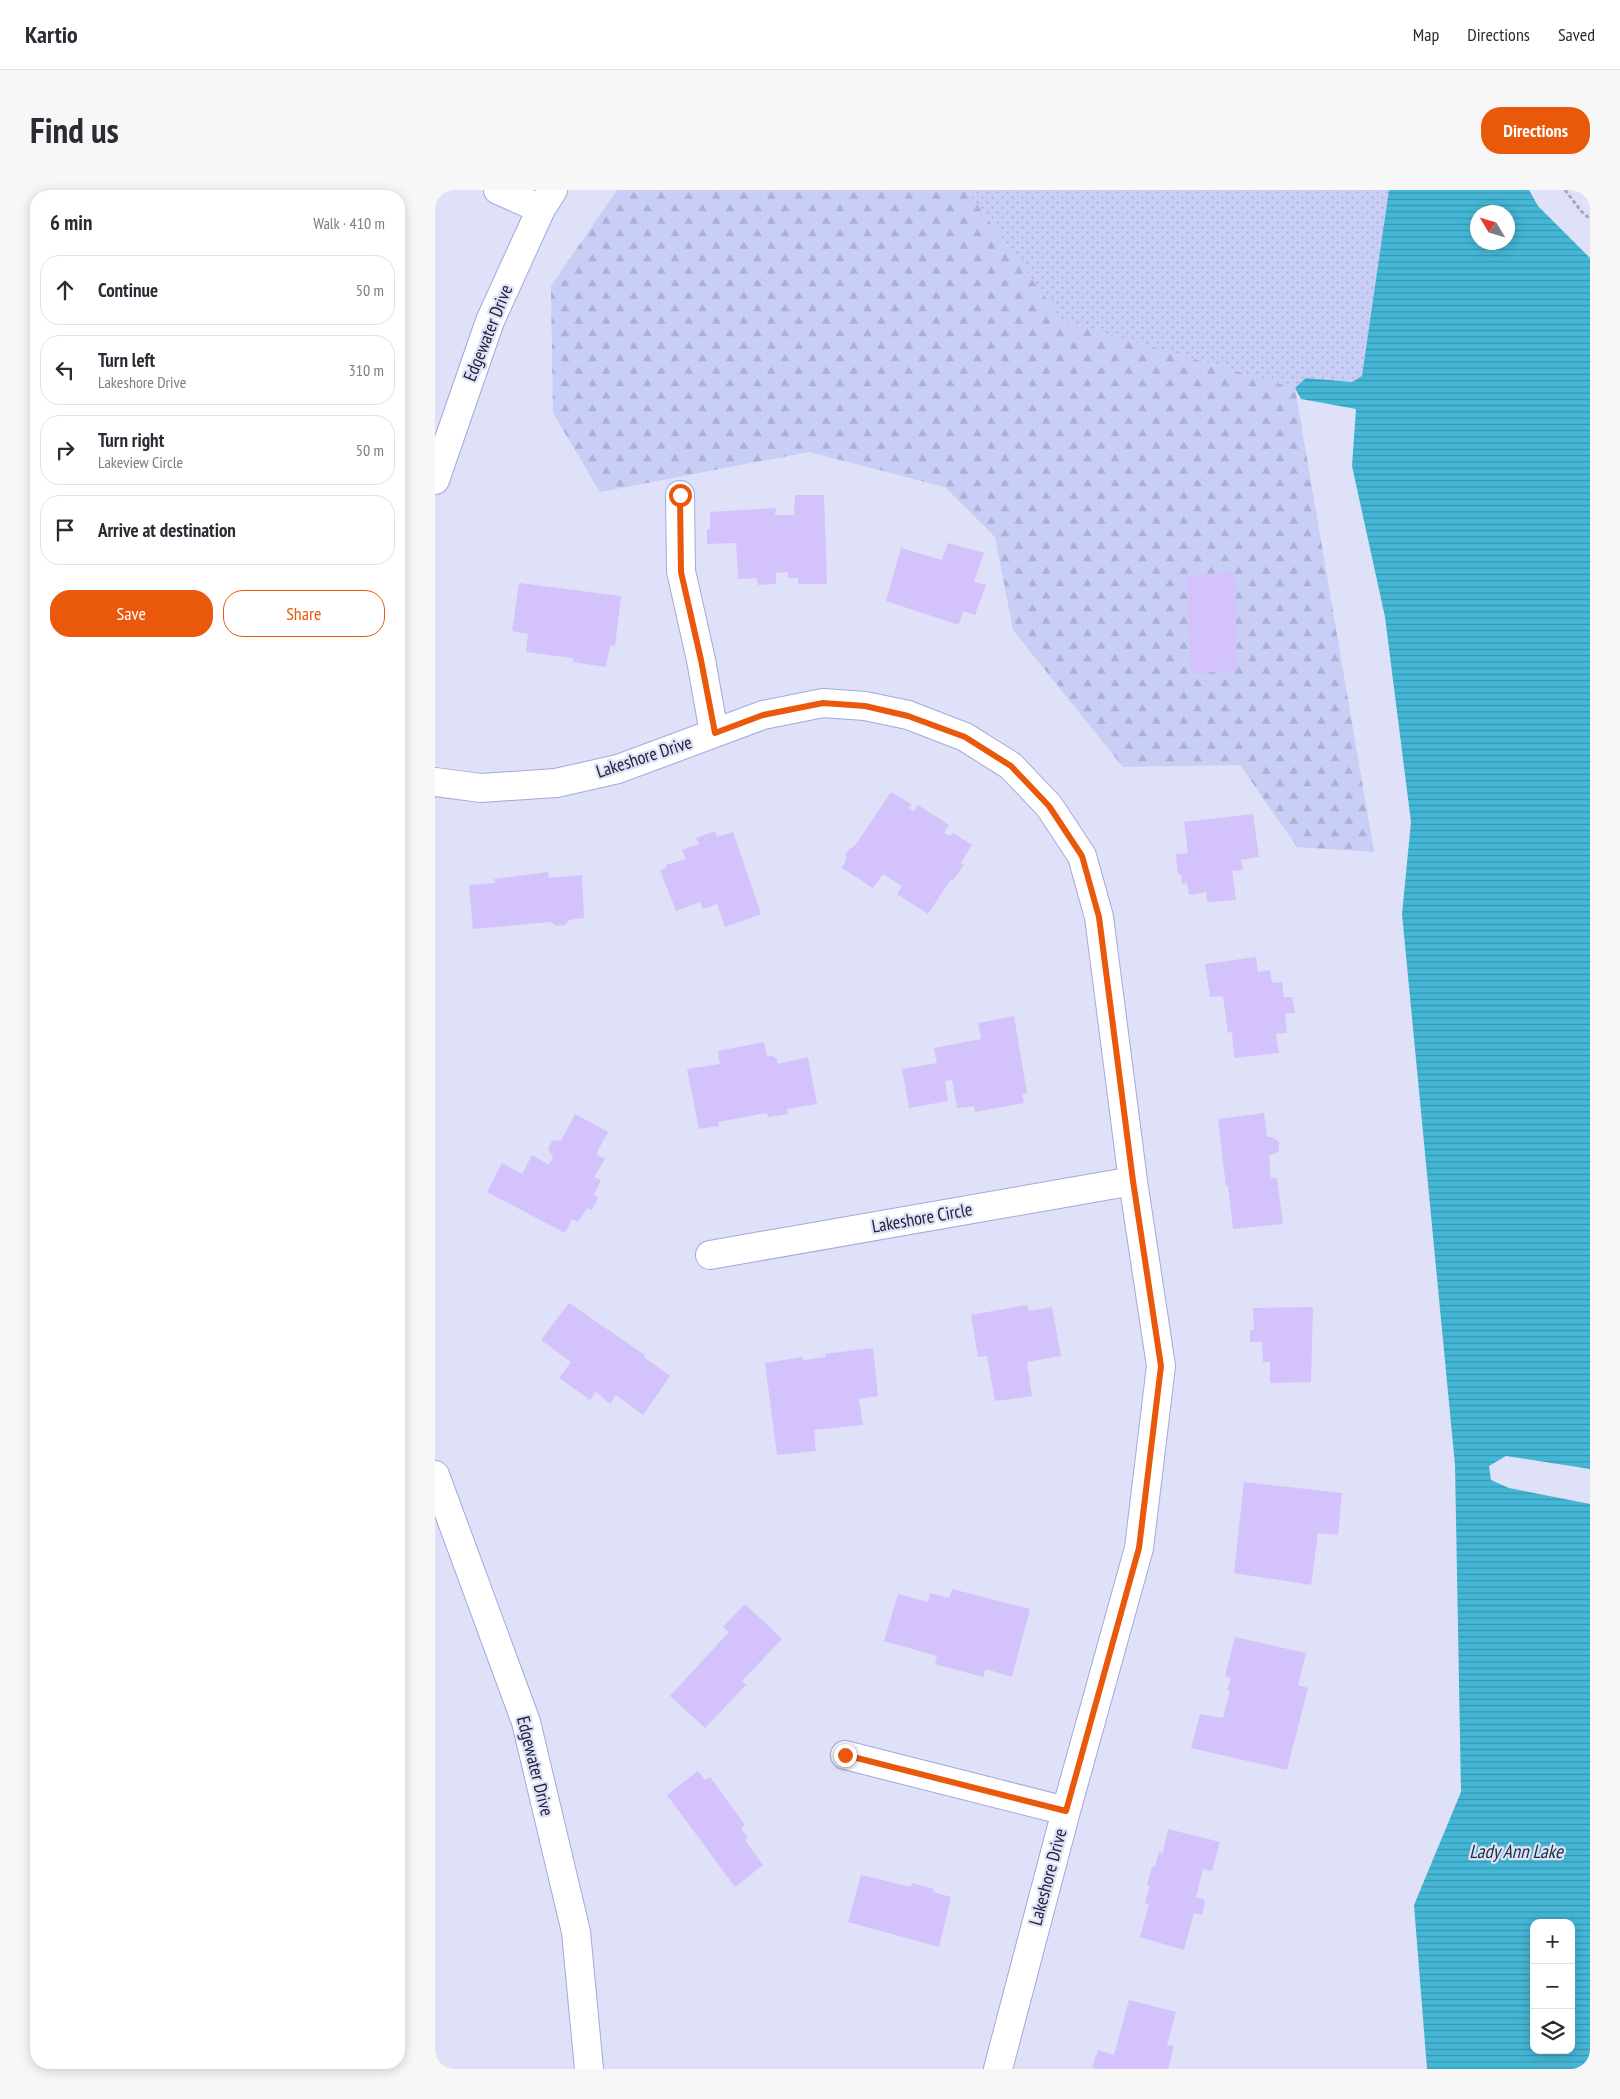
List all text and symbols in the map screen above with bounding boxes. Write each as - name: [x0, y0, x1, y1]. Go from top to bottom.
- text: Kartio: [25, 19, 78, 50]
- text: Map: [1413, 23, 1439, 46]
- text: Directions: [1467, 23, 1530, 46]
- text: Saved: [1558, 23, 1595, 46]
- text: Find us: [30, 107, 119, 153]
- button: Directions: [1481, 107, 1590, 154]
- north arrow: [1470, 205, 1515, 250]
- text: 6 min: [50, 209, 92, 236]
- text: Walk · 410 m: [313, 213, 385, 233]
- icon: ahead: [51, 276, 79, 304]
- text: Continue: [98, 278, 158, 302]
- text: 50 m: [356, 280, 384, 300]
- street label: Edgewater Drive: [458, 281, 517, 384]
- text: Turn left: [98, 348, 155, 372]
- icon: left: [51, 356, 79, 384]
- text: 310 m: [349, 360, 384, 380]
- text: Lakeshore Drive: [98, 372, 186, 392]
- text: Turn right: [98, 428, 164, 452]
- icon: right: [51, 436, 79, 464]
- text: 50 m: [356, 440, 384, 460]
- text: Lakeview Circle: [98, 452, 183, 472]
- route start: [669, 484, 692, 507]
- icon: arrive: [51, 516, 79, 544]
- text: Arrive at destination: [98, 518, 236, 542]
- button: Save: [50, 590, 213, 637]
- button: Share: [223, 590, 385, 637]
- street label: Lakeshore Drive: [593, 730, 695, 783]
- street label: Lakeshore Circle: [870, 1197, 974, 1238]
- street label: Edgewater Drive: [512, 1714, 559, 1818]
- route end: [834, 1744, 857, 1767]
- street label: Lakeshore Drive: [1024, 1826, 1071, 1928]
- water label: Lady Ann Lake: [1469, 1839, 1564, 1863]
- map controls: [1530, 1919, 1575, 2054]
- button: +: [1530, 1919, 1575, 1964]
- button: −: [1530, 1964, 1575, 2009]
- button: layers: [1530, 2009, 1575, 2054]

